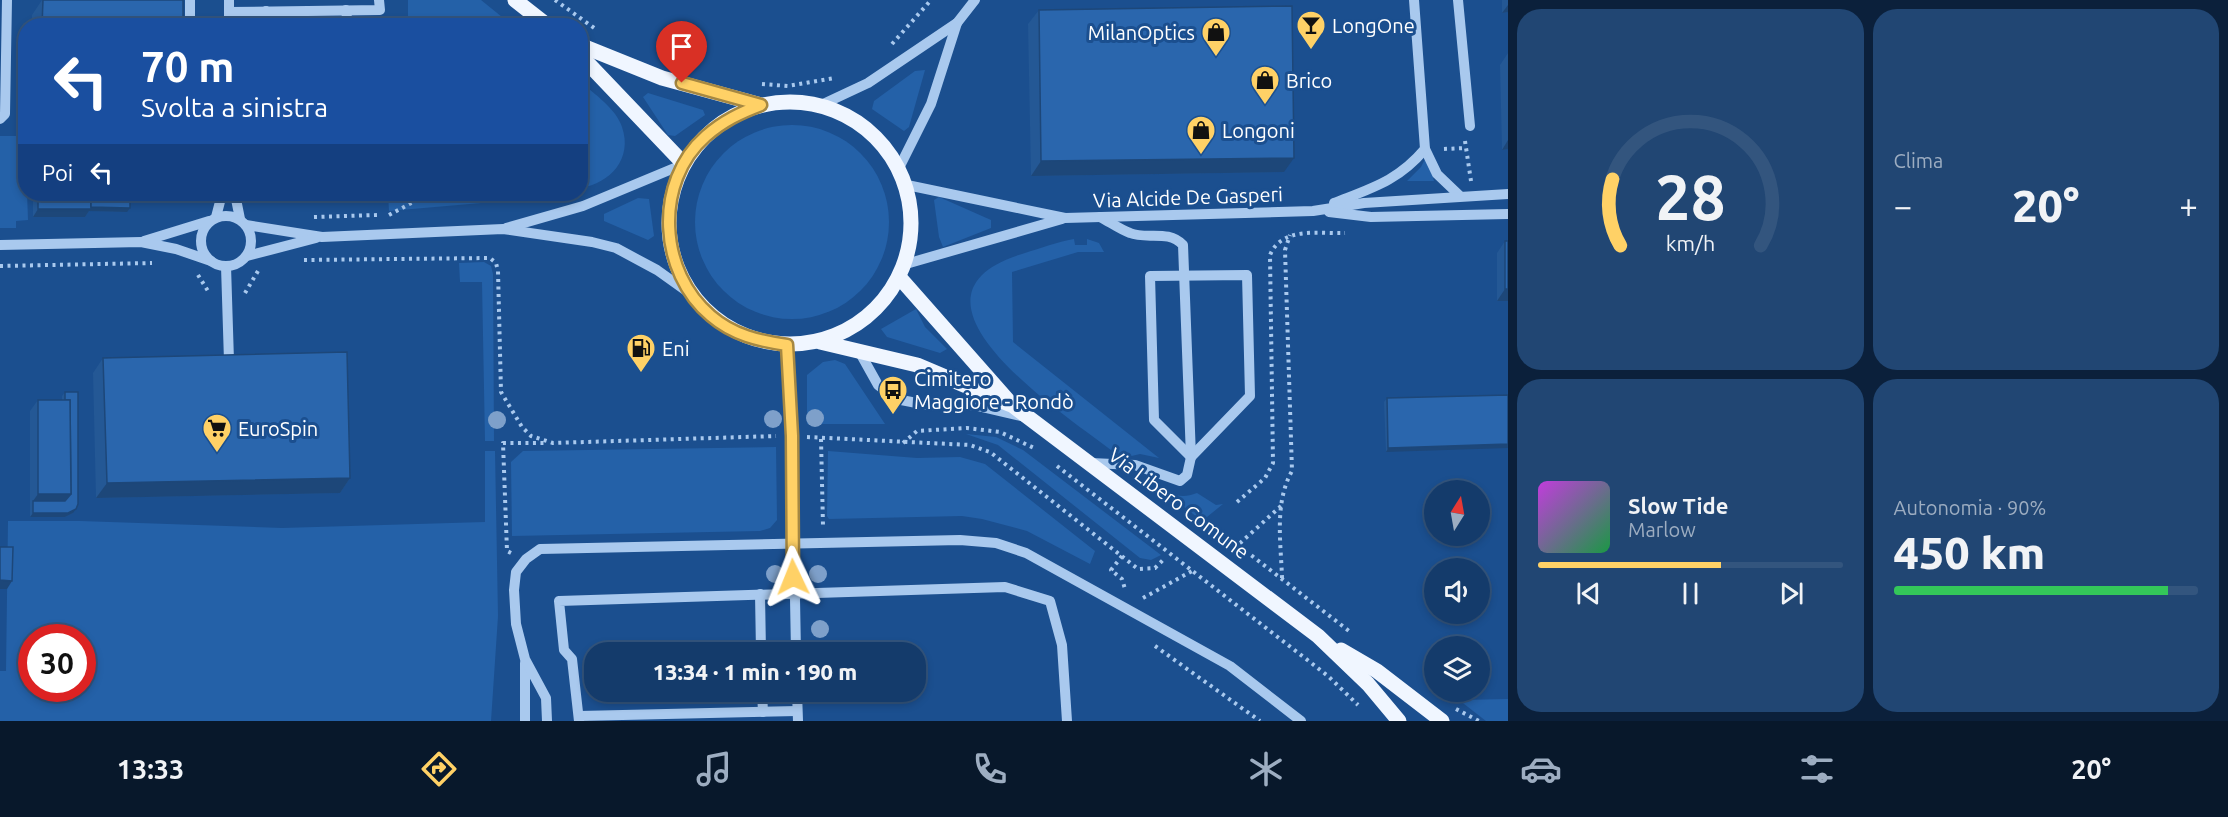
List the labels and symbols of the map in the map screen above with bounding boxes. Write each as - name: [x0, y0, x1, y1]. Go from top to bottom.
- bar icon: LongOne: [1295, 9, 1327, 51]
- place label: LongOne: [1332, 14, 1415, 37]
- shop icon: MilanOptics: [1200, 16, 1232, 58]
- pin: [656, 21, 707, 83]
- place label: MilanOptics: [1088, 21, 1195, 44]
- shop icon: Brico: [1249, 64, 1281, 106]
- place label: Brico: [1286, 69, 1332, 92]
- shop icon: Longoni: [1185, 114, 1217, 156]
- place label: Longoni: [1222, 119, 1295, 142]
- street label: Via Alcide De Gasperi: [1093, 182, 1283, 212]
- fuel station icon: Eni: [625, 332, 657, 374]
- place label: Eni: [662, 337, 690, 360]
- place label: Cimitero Maggiore - Rondò: [914, 367, 1074, 413]
- bus stop icon: Cimitero Maggiore - Rondò: [877, 374, 909, 416]
- supermarket icon: EuroSpin: [201, 412, 233, 454]
- place label: EuroSpin: [238, 417, 318, 440]
- street label: Via Libero Comune: [1104, 443, 1254, 563]
- north arrow: [1424, 480, 1490, 546]
- position arrow: [761, 545, 825, 609]
- speed limit sign: 30: [18, 624, 96, 702]

